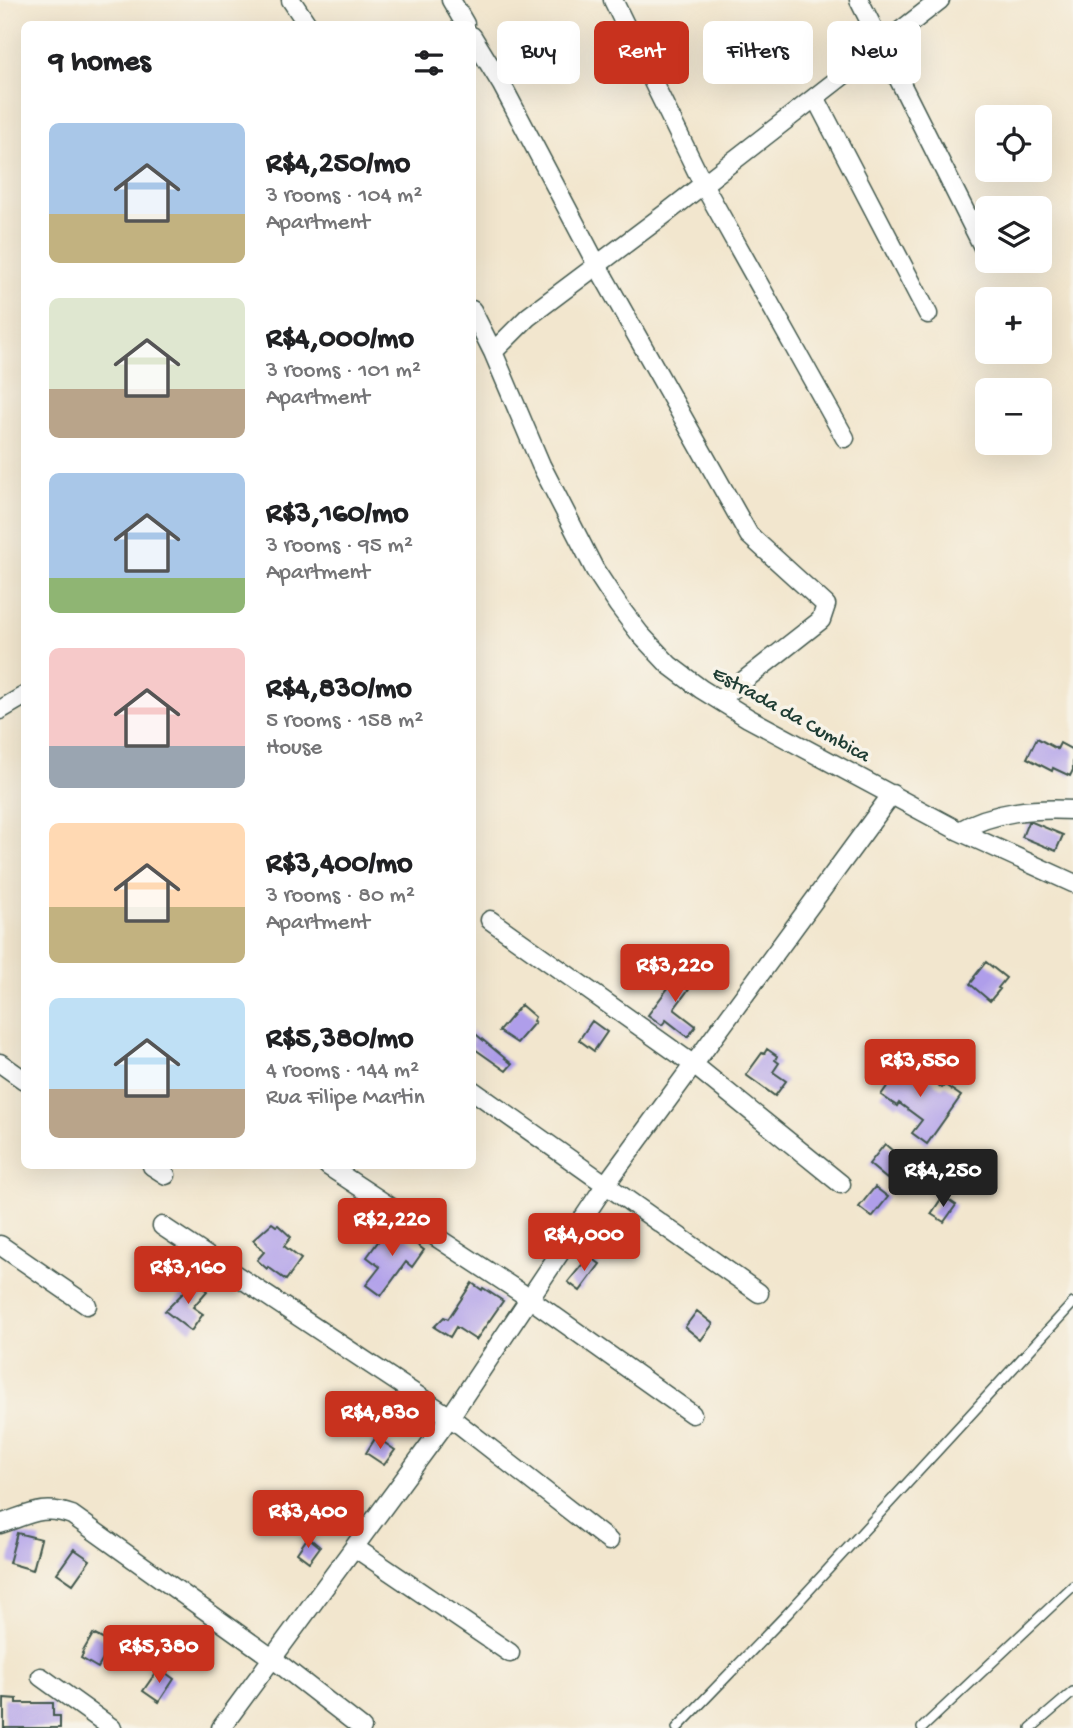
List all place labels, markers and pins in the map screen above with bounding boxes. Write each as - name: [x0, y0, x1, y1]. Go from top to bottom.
- pin: R$3,220: [610, 944, 740, 1004]
- pin: R$3,550: [855, 1040, 985, 1099]
- pin: R$4,250: [878, 1150, 1008, 1209]
- pin: R$2,220: [327, 1198, 457, 1258]
- pin: R$4,000: [519, 1214, 649, 1273]
- pin: R$3,160: [123, 1246, 253, 1306]
- pin: R$4,830: [315, 1392, 445, 1451]
- pin: R$3,400: [243, 1490, 373, 1550]
- pin: R$5,380: [94, 1626, 224, 1685]

